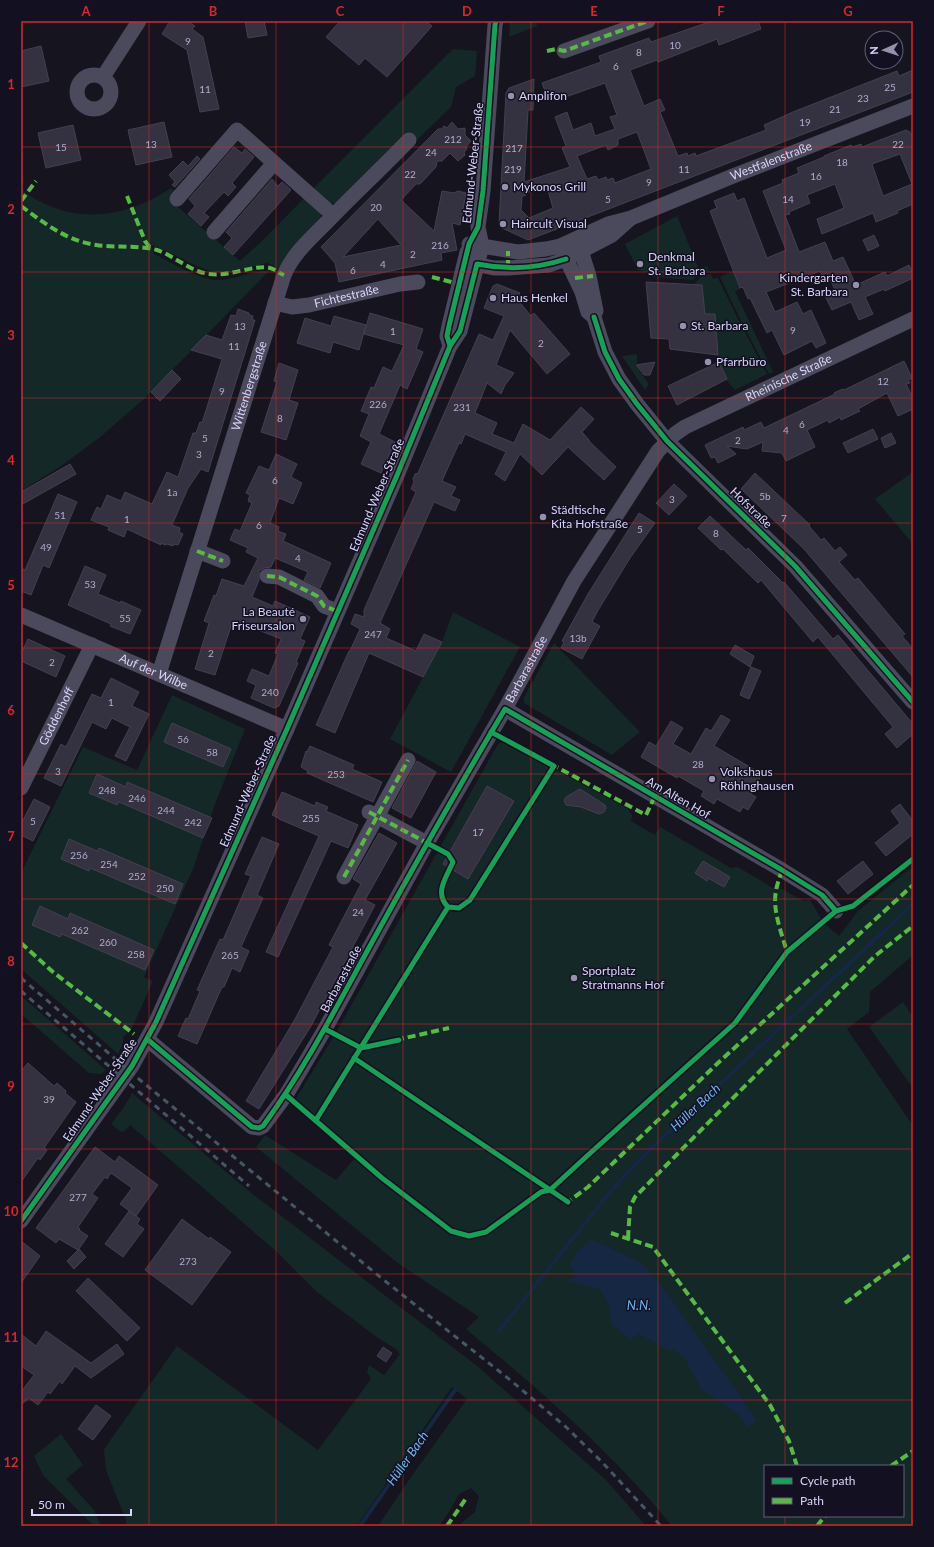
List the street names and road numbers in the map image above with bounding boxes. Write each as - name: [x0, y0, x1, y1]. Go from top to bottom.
- street label: Edmund-Weber-Straße: [459, 102, 486, 224]
- street label: Westfalenstraße: [728, 138, 814, 183]
- street label: Fichtestraße: [313, 281, 380, 311]
- street label: Wittenbergstraße: [228, 339, 270, 432]
- street label: Rheinische Straße: [743, 351, 834, 404]
- street label: Edmund-Weber-Straße: [346, 436, 407, 554]
- street label: Hofstraße: [727, 484, 776, 531]
- street label: Barbarastraße: [502, 633, 550, 705]
- street label: Auf der Wilbe: [117, 650, 190, 693]
- street label: Göddenhoff: [35, 684, 77, 748]
- street label: Edmund-Weber-Straße: [216, 732, 279, 849]
- street label: Am Alten Hof: [643, 773, 714, 822]
- street label: Barbarastraße: [317, 943, 365, 1015]
- street label: Edmund-Weber-Straße: [59, 1035, 140, 1144]

